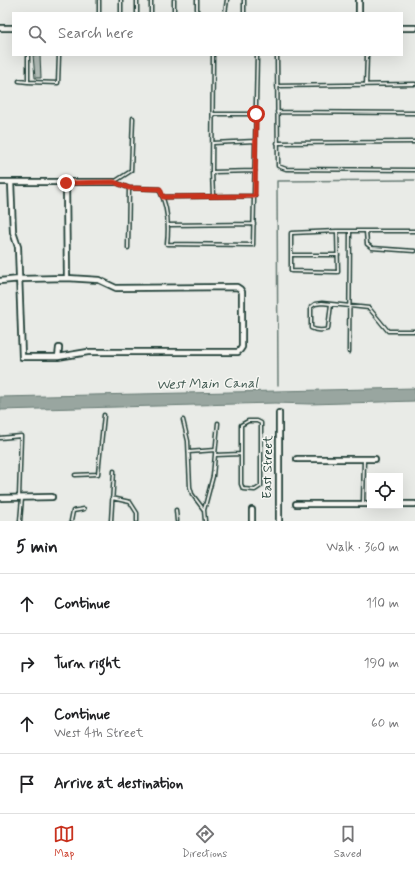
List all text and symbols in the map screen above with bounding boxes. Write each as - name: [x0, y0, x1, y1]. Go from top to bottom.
- search box: [12, 12, 403, 56]
- icon: search: [26, 23, 48, 45]
- text: Search here: [58, 24, 134, 44]
- route start: [247, 105, 265, 123]
- route end: [57, 174, 75, 192]
- water label: West Main Canal: [156, 374, 260, 394]
- street label: East Street: [259, 435, 277, 499]
- map controls: [367, 473, 403, 509]
- button: locate: [367, 473, 403, 509]
- text: 5 min: [16, 536, 58, 558]
- text: Walk · 360 m: [326, 539, 399, 556]
- icon: ahead: [16, 593, 38, 615]
- text: Continue: [54, 594, 110, 614]
- text: 110 m: [366, 595, 399, 612]
- icon: right: [16, 653, 38, 675]
- text: Turn right: [54, 654, 121, 674]
- text: 190 m: [364, 655, 399, 672]
- text: Continue: [54, 705, 110, 725]
- icon: ahead: [16, 713, 38, 735]
- text: 60 m: [371, 715, 399, 732]
- text: West 4th Street: [54, 725, 143, 742]
- icon: arrive: [16, 773, 38, 795]
- text: Arrive at destination: [54, 774, 183, 794]
- tab: Map: [53, 823, 75, 861]
- tab: Directions: [182, 823, 227, 861]
- tab: Saved: [334, 823, 362, 861]

